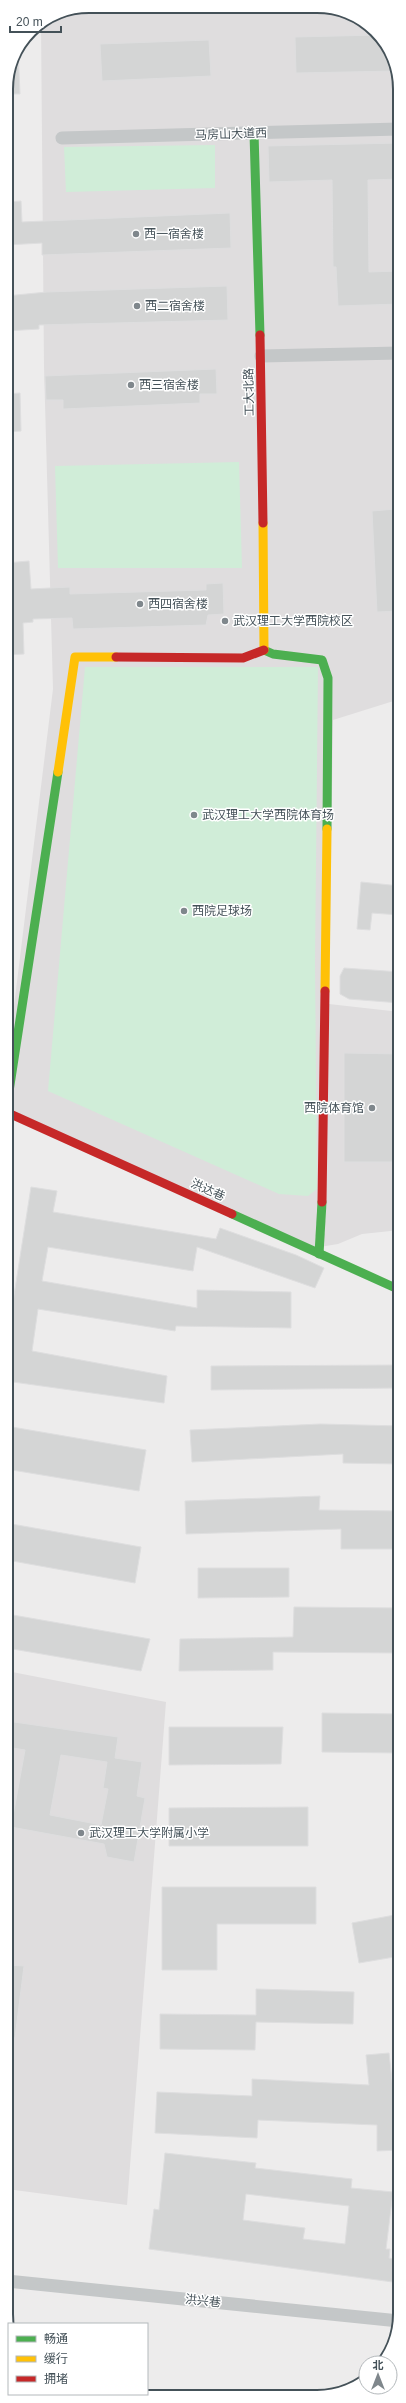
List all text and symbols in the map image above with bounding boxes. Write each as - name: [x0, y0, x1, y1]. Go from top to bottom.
- scale bar: [10, 8, 61, 34]
- text: 20 m: [16, 15, 43, 29]
- street label: 马房山大道西: [195, 126, 267, 142]
- place label: 西一宿舍楼: [144, 227, 204, 241]
- marker: 西一宿舍楼: [131, 229, 141, 239]
- place label: 西二宿舍楼: [145, 299, 205, 313]
- marker: 西二宿舍楼: [132, 301, 142, 311]
- street label: 工大北路: [242, 368, 256, 416]
- place label: 西三宿舍楼: [139, 378, 199, 392]
- marker: 西三宿舍楼: [126, 380, 136, 390]
- place label: 西四宿舍楼: [148, 597, 208, 611]
- marker: 西四宿舍楼: [135, 599, 145, 609]
- place label: 武汉理工大学西院校区: [233, 614, 353, 628]
- marker: 武汉理工大学西院校区: [220, 616, 230, 626]
- place label: 武汉理工大学西院体育场: [202, 808, 334, 822]
- marker: 武汉理工大学西院体育场: [189, 810, 199, 820]
- place label: 西院足球场: [192, 904, 252, 918]
- marker: 西院足球场: [179, 906, 189, 916]
- place label: 西院体育馆: [304, 1101, 364, 1115]
- marker: 西院体育馆: [367, 1103, 377, 1113]
- street label: 洪达巷: [189, 1176, 227, 1204]
- place label: 武汉理工大学附属小学: [89, 1826, 209, 1840]
- marker: 武汉理工大学附属小学: [76, 1828, 86, 1838]
- street label: 洪兴巷: [184, 2292, 222, 2310]
- legend: [8, 2323, 148, 2395]
- text: 畅通: [44, 2332, 68, 2346]
- text: 缓行: [44, 2352, 68, 2366]
- north arrow: [358, 2355, 398, 2395]
- text: 北: [373, 2359, 384, 2371]
- text: 拥堵: [44, 2372, 68, 2386]

